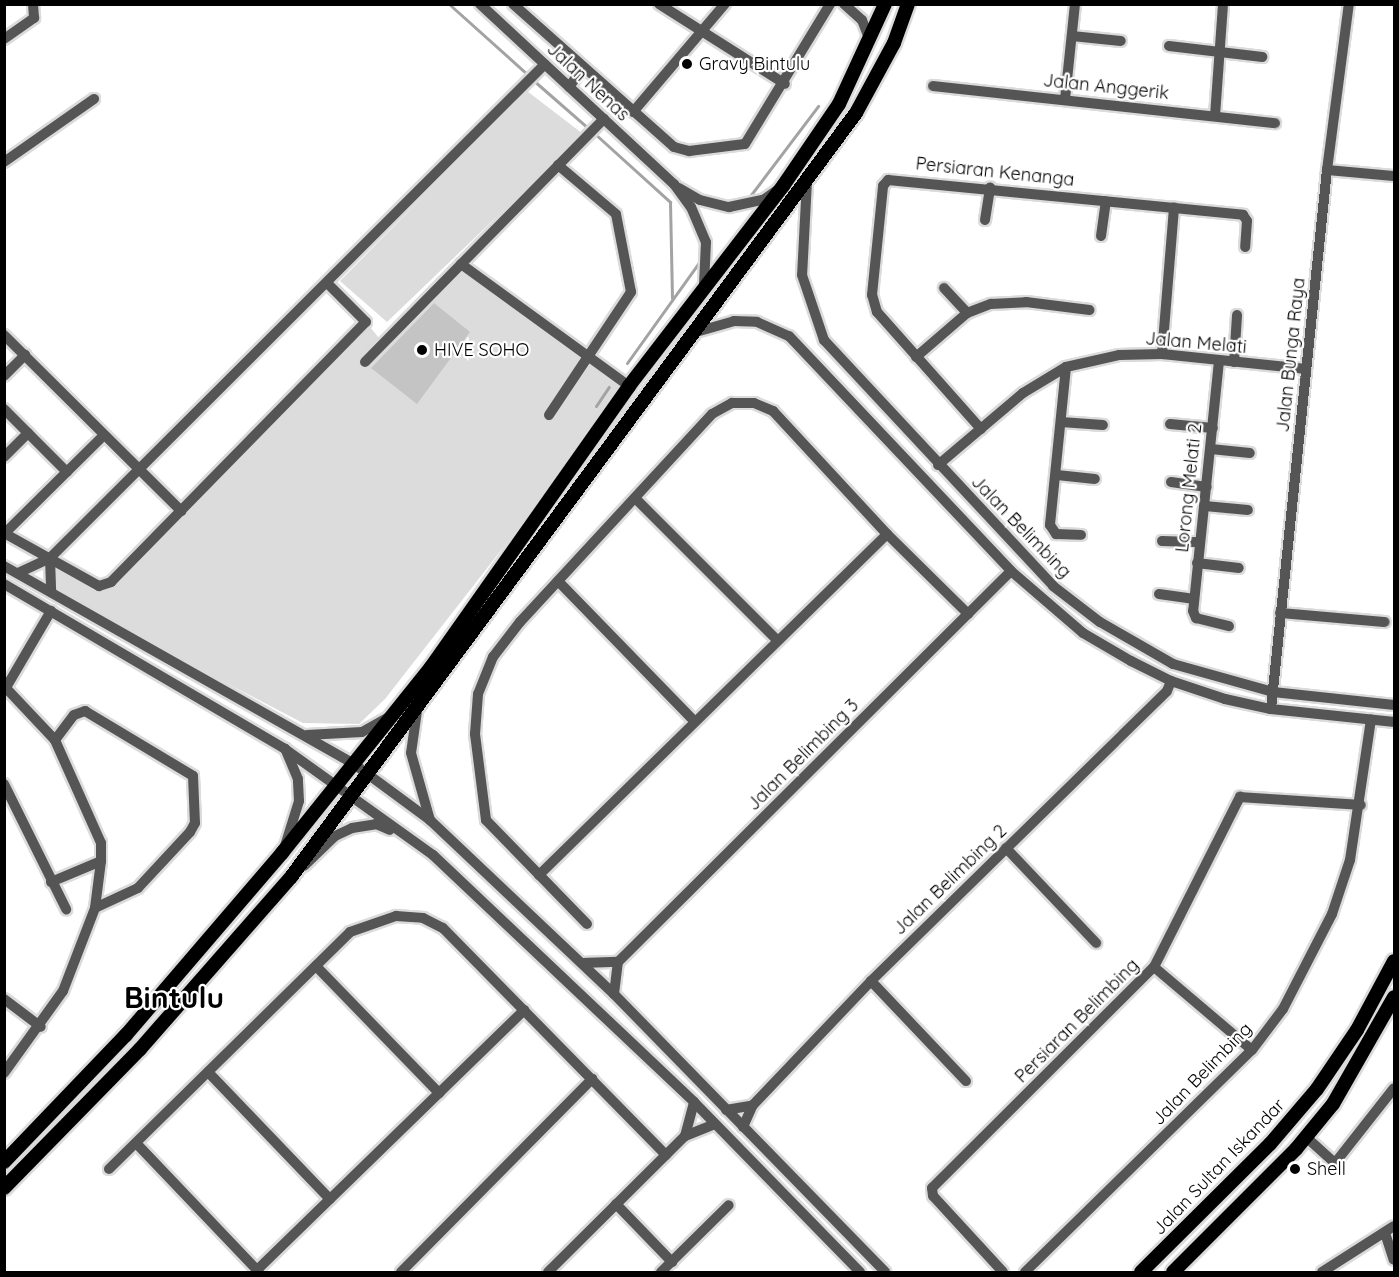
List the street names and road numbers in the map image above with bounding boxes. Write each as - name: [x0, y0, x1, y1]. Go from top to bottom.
- street label: Jalan Nenas: [542, 38, 634, 126]
- street label: Jalan Anggerik: [1042, 70, 1170, 104]
- street label: Persiaran Kenanga: [915, 153, 1075, 191]
- street label: Jalan Bunga Raya: [1272, 277, 1310, 433]
- street label: Jalan Melati: [1144, 328, 1248, 358]
- street label: Lorong Melati 2: [1171, 423, 1207, 553]
- street label: Jalan Belimbing: [967, 471, 1075, 583]
- street label: Jalan Belimbing 3: [743, 695, 863, 815]
- street label: Jalan Belimbing 2: [889, 820, 1011, 940]
- street label: Persiaran Belimbing: [1011, 955, 1143, 1087]
- street label: Jalan Belimbing: [1148, 1018, 1256, 1130]
- street label: Jalan Sultan Iskandar: [1148, 1094, 1290, 1240]

